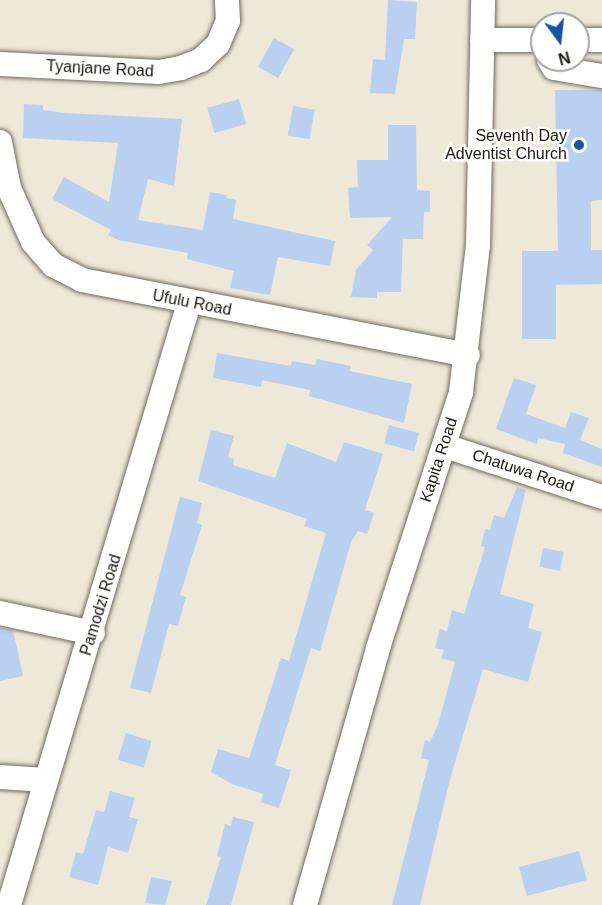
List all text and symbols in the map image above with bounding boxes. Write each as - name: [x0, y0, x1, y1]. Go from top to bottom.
- north arrow: [530, 12, 590, 72]
- text: N: [556, 48, 572, 68]
- street label: Tyanjane Road: [46, 57, 154, 81]
- place label: Seventh Day Adventist Church: [445, 126, 567, 164]
- marker: Seventh Day Adventist Church: [572, 138, 586, 152]
- street label: Ufulu Road: [151, 286, 233, 320]
- street label: Kapita Road: [416, 415, 462, 505]
- street label: Chatuwa Road: [470, 446, 576, 496]
- street label: Pamodzi Road: [76, 552, 126, 658]

